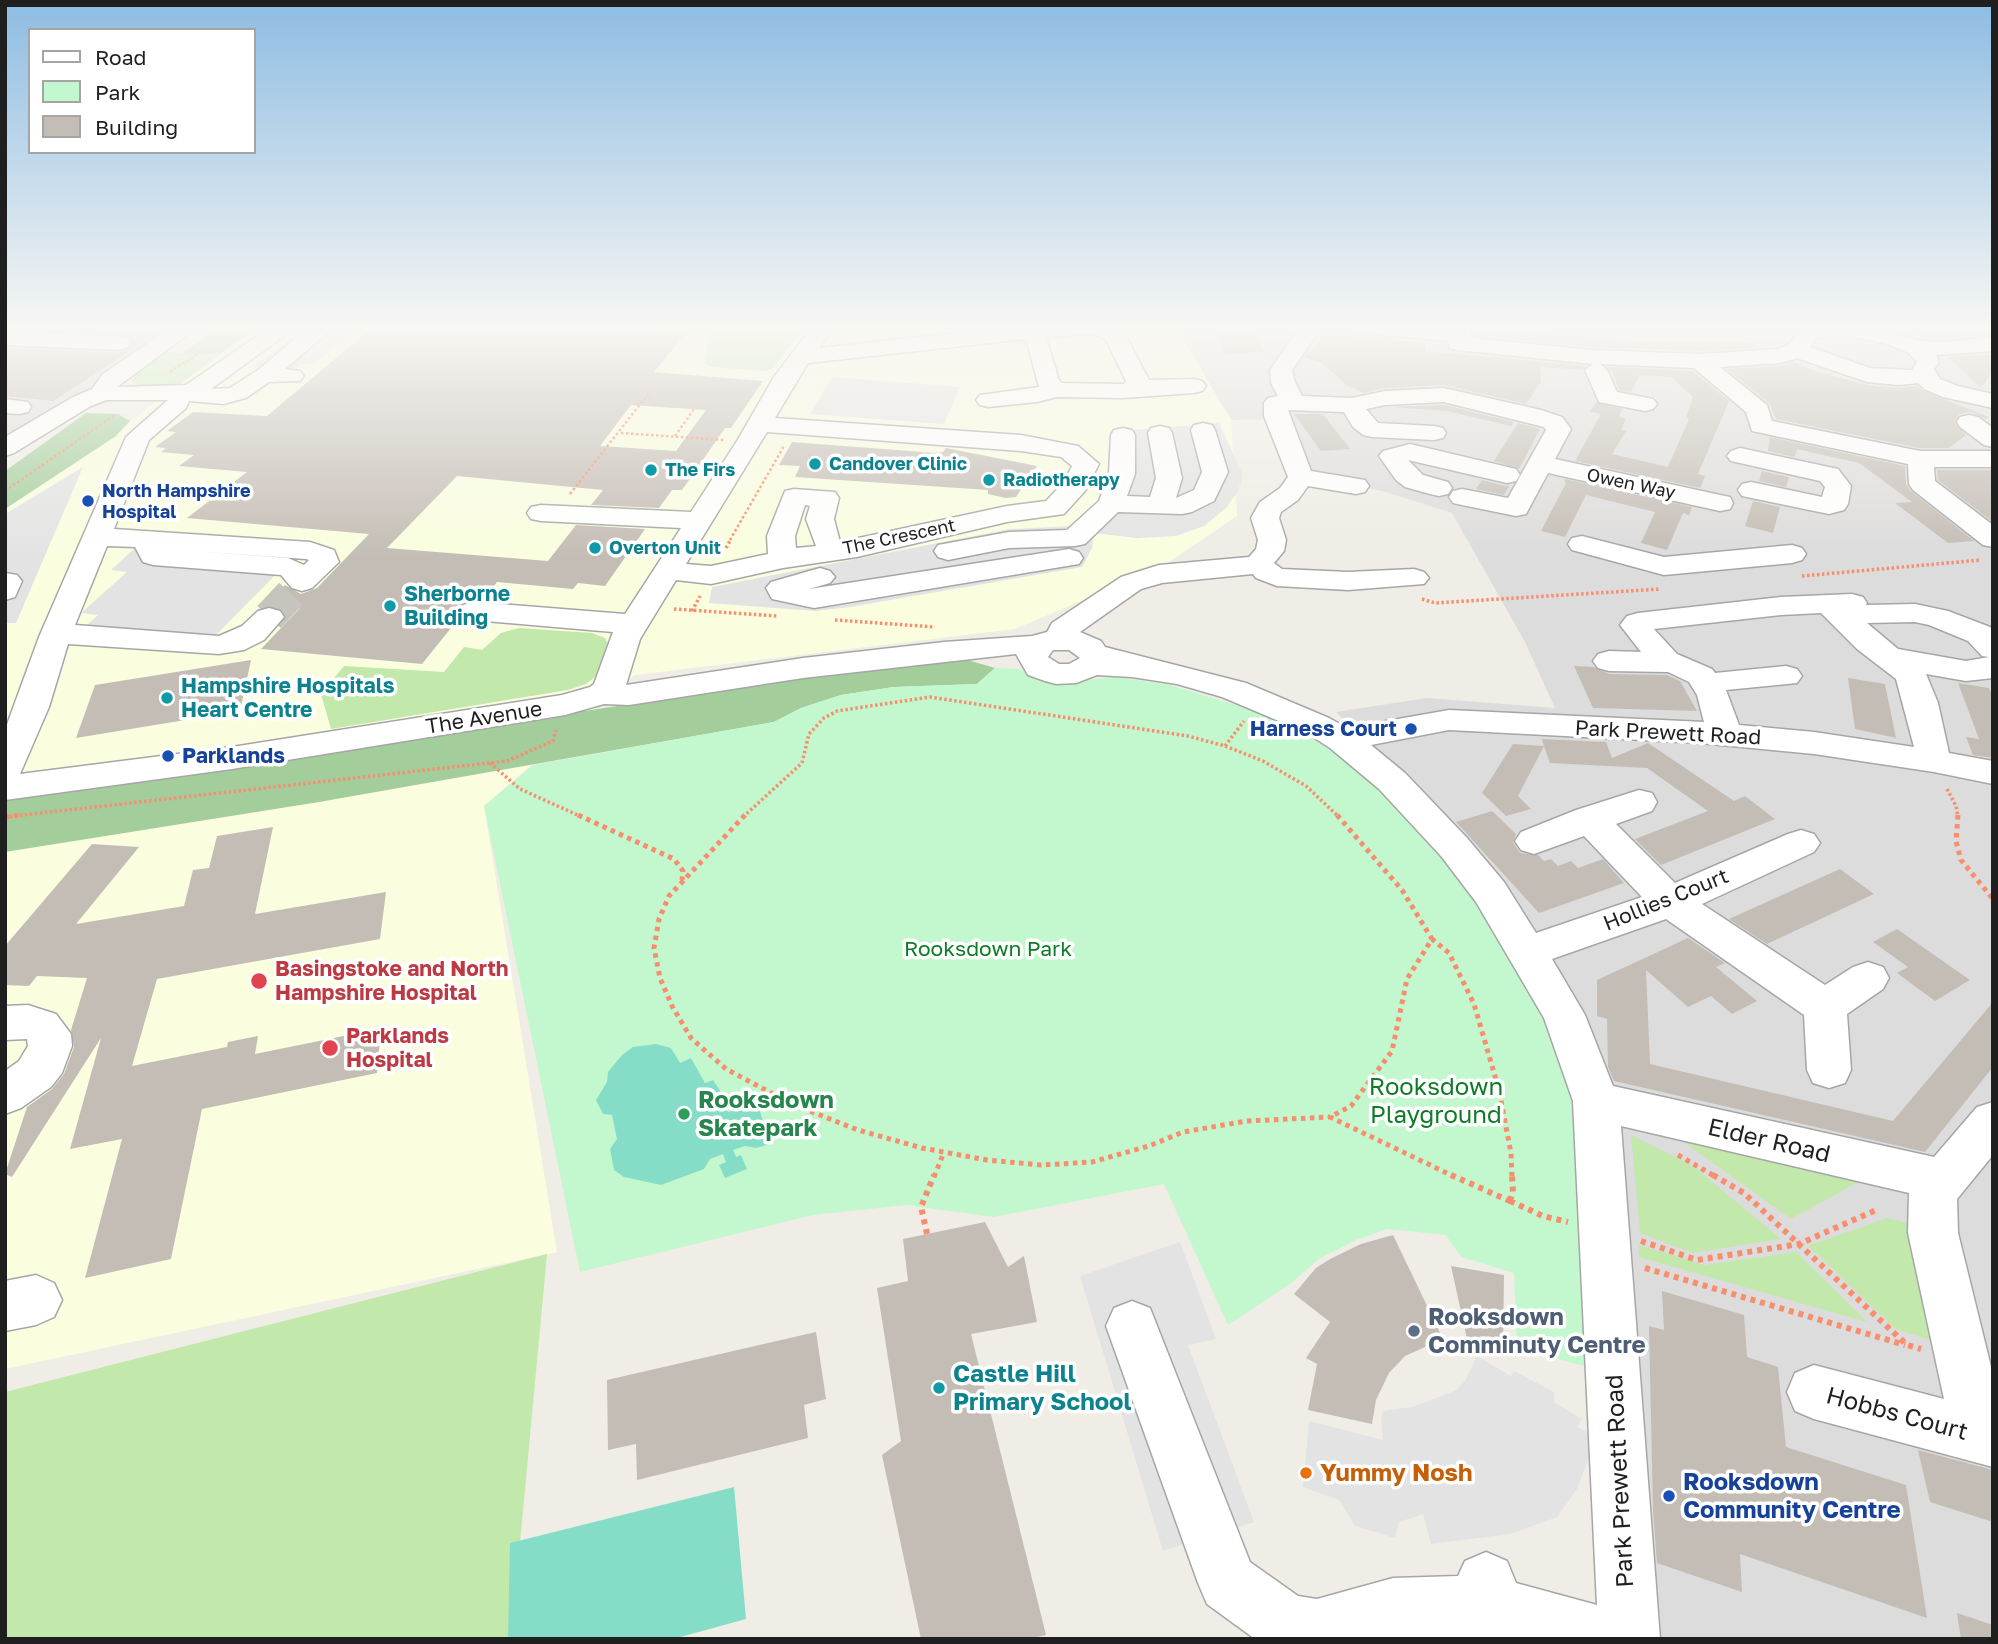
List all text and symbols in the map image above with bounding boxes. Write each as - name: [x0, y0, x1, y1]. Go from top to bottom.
- legend: [28, 28, 256, 154]
- text: Road: [95, 44, 146, 70]
- text: Park: [95, 79, 140, 105]
- text: Building: [95, 114, 178, 140]
- place label: Candover Clinic: [829, 453, 967, 475]
- marker: Candover Clinic: [807, 456, 823, 472]
- place label: The Firs: [665, 459, 735, 481]
- marker: The Firs: [643, 462, 659, 478]
- street label: Owen Way: [1585, 464, 1677, 504]
- place label: Radiotherapy: [1003, 469, 1120, 491]
- marker: Radiotherapy: [981, 472, 997, 488]
- place label: North Hampshire Hospital: [102, 480, 251, 522]
- marker: North Hampshire Hospital: [80, 493, 96, 509]
- street label: The Crescent: [841, 515, 957, 559]
- place label: Overton Unit: [609, 537, 721, 559]
- marker: Overton Unit: [587, 540, 603, 556]
- place label: Sherborne Building: [404, 581, 510, 631]
- marker: Sherborne Building: [382, 598, 398, 614]
- place label: Hampshire Hospitals Heart Centre: [181, 673, 395, 723]
- marker: Hampshire Hospitals Heart Centre: [159, 690, 175, 706]
- street label: The Avenue: [424, 696, 544, 740]
- place label: Harness Court: [1250, 716, 1397, 742]
- street label: Park Prewett Road: [1574, 716, 1762, 750]
- marker: Harness Court: [1403, 721, 1419, 737]
- place label: Parklands: [182, 743, 285, 769]
- marker: Parklands: [160, 748, 176, 764]
- street label: Hollies Court: [1600, 863, 1732, 937]
- park label: Rooksdown Park: [904, 936, 1072, 962]
- place label: Basingstoke and North Hampshire Hospital: [275, 956, 508, 1006]
- marker: Basingstoke and North Hampshire Hospital: [249, 971, 269, 991]
- place label: Parklands Hospital: [346, 1023, 449, 1073]
- marker: Parklands Hospital: [320, 1038, 340, 1058]
- park label: Rooksdown Playground: [1369, 1073, 1503, 1129]
- place label: Rooksdown Skatepark: [698, 1086, 834, 1142]
- marker: Rooksdown Skatepark: [676, 1106, 692, 1122]
- street label: Elder Road: [1705, 1113, 1833, 1169]
- place label: Rooksdown Comminuty Centre: [1428, 1303, 1646, 1359]
- marker: Rooksdown Comminuty Centre: [1406, 1323, 1422, 1339]
- place label: Castle Hill Primary School: [953, 1360, 1132, 1416]
- street label: Park Prewett Road: [1600, 1374, 1640, 1588]
- marker: Castle Hill Primary School: [931, 1380, 947, 1396]
- street label: Hobbs Court: [1823, 1381, 1971, 1447]
- place label: Yummy Nosh: [1320, 1459, 1473, 1487]
- marker: Yummy Nosh: [1298, 1465, 1314, 1481]
- place label: Rooksdown Community Centre: [1683, 1468, 1901, 1524]
- marker: Rooksdown Community Centre: [1661, 1488, 1677, 1504]

